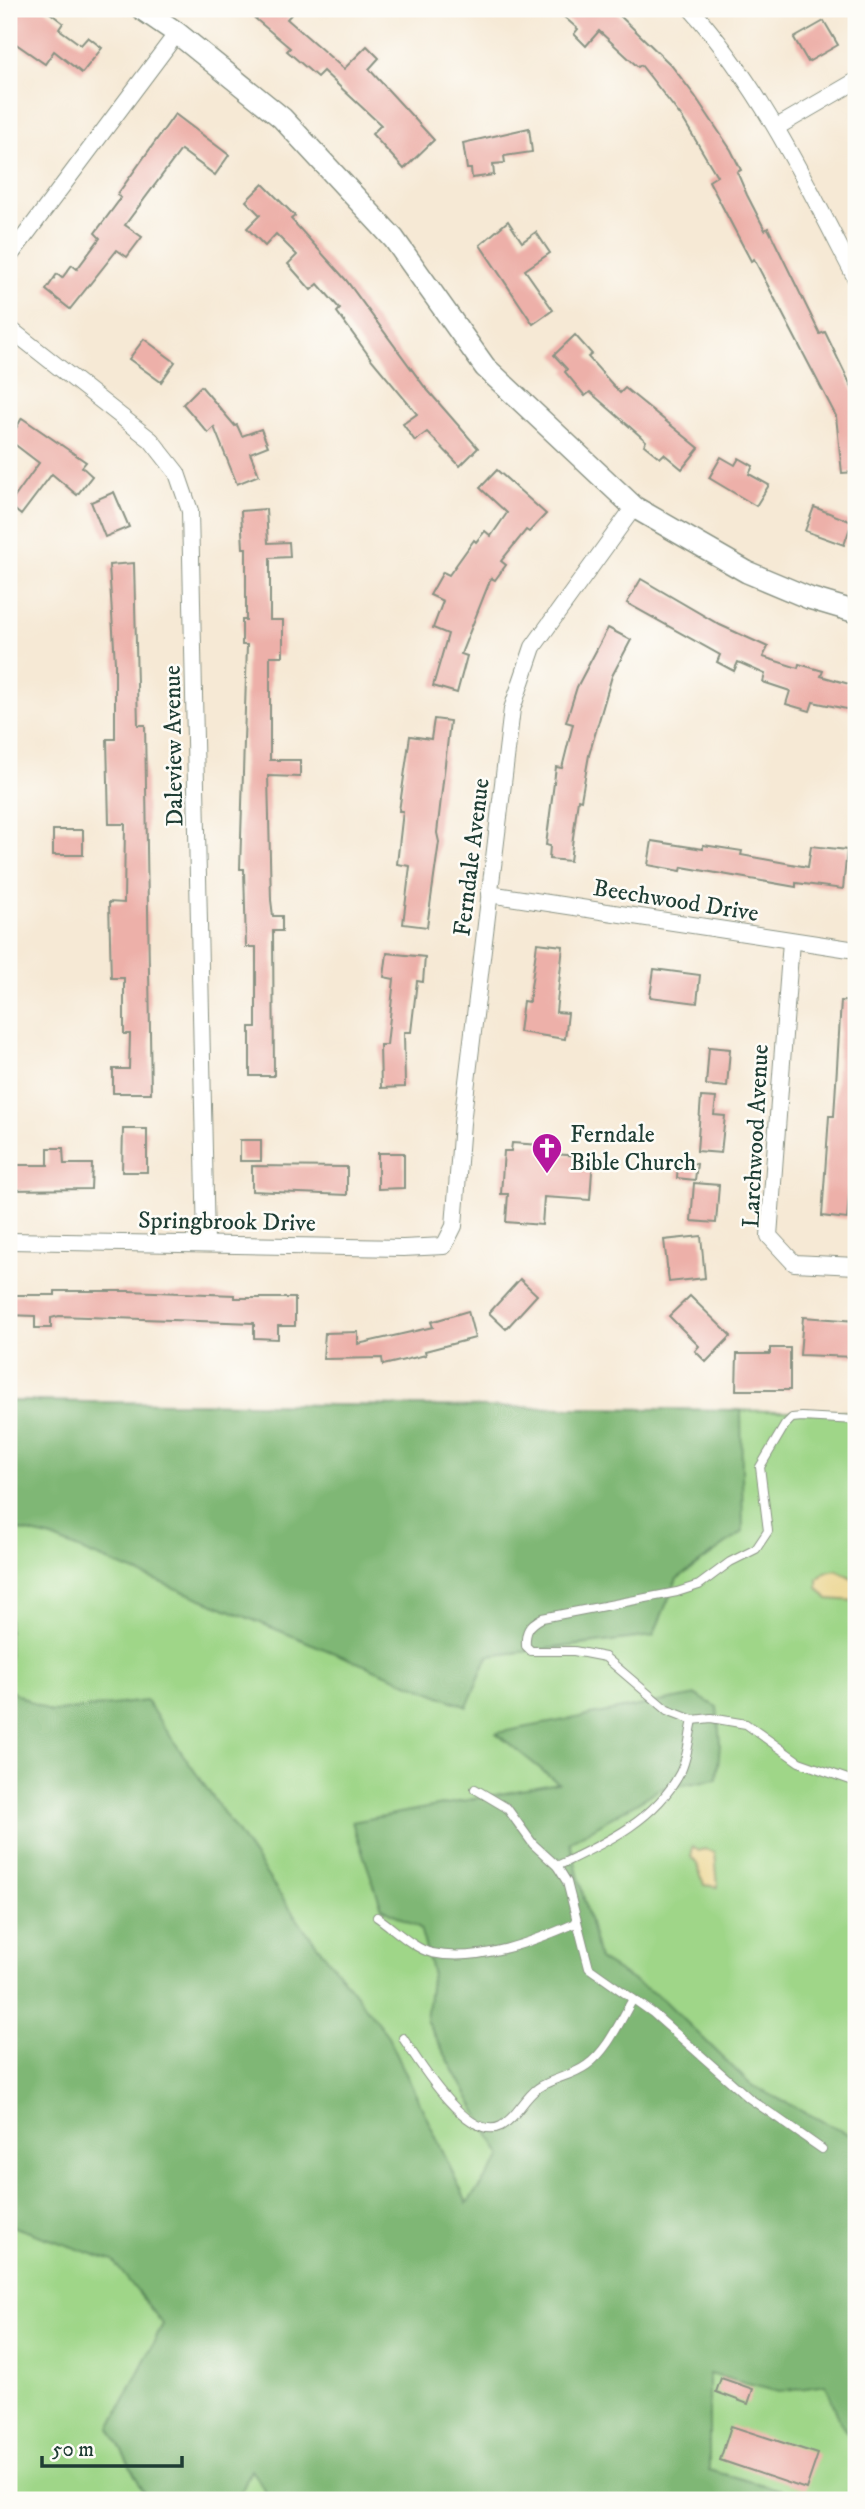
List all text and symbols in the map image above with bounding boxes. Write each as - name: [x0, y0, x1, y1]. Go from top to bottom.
- street label: Daleview Avenue: [158, 665, 190, 827]
- street label: Ferndale Avenue: [447, 776, 497, 938]
- street label: Beechwood Drive: [591, 873, 761, 929]
- street label: Larchwood Avenue: [736, 1043, 776, 1229]
- place label: Ferndale Bible Church: [570, 1120, 697, 1178]
- church icon: Ferndale Bible Church: [530, 1131, 564, 1175]
- street label: Springbrook Drive: [138, 1205, 316, 1239]
- scale bar: [42, 2425, 182, 2469]
- text: 50 m: [52, 2437, 94, 2463]

